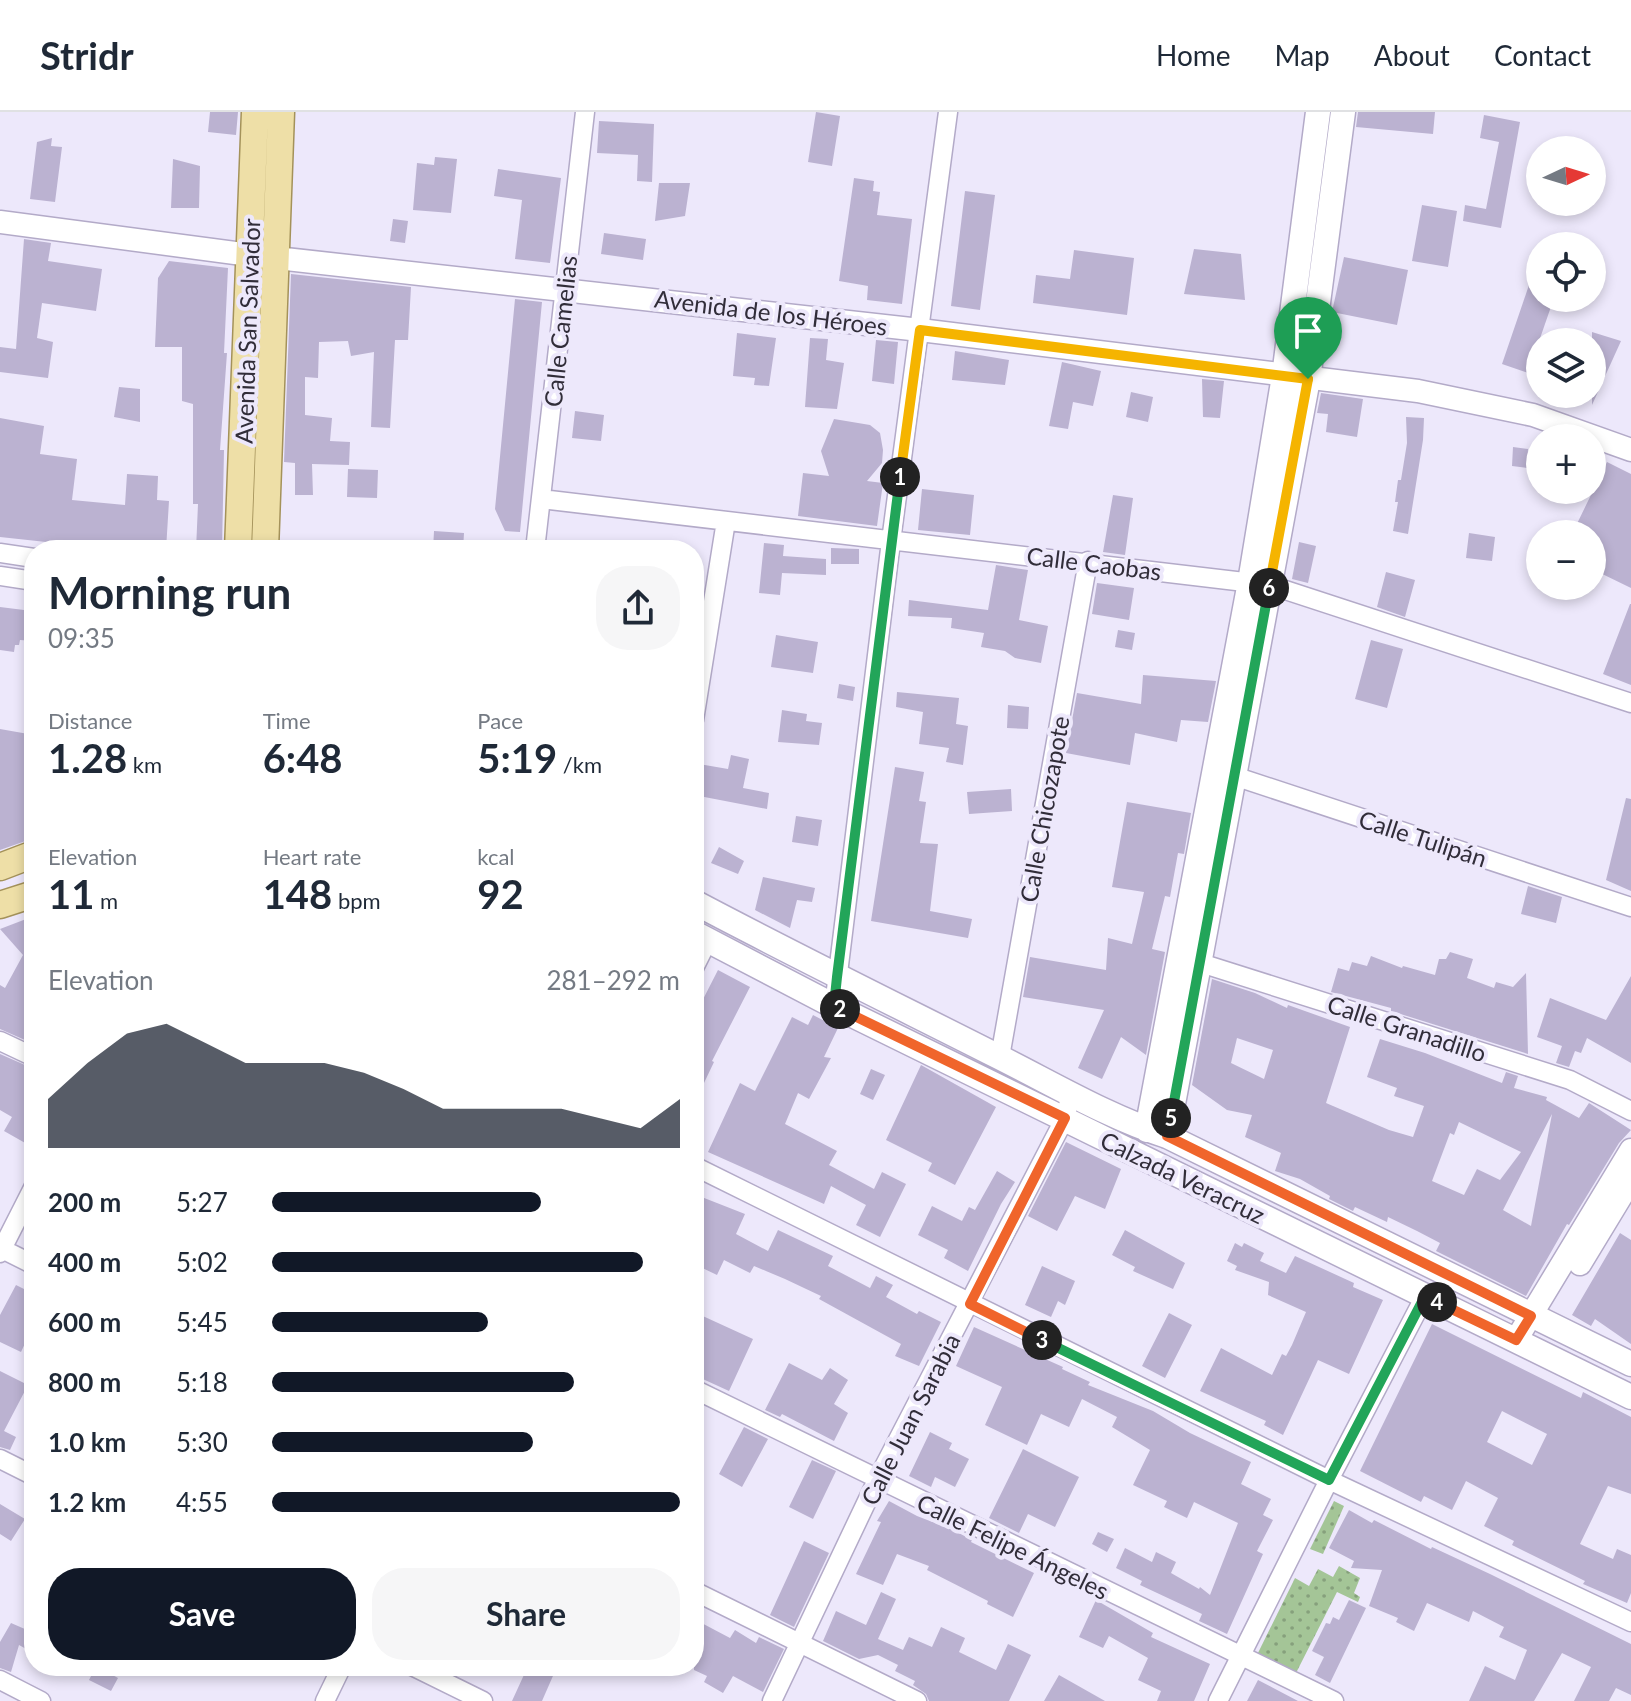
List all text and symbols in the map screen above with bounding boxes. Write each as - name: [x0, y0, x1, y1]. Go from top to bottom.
- text: Stridr: [40, 32, 134, 78]
- text: Home: [1156, 38, 1231, 72]
- text: Map: [1275, 38, 1330, 72]
- text: About: [1374, 38, 1450, 72]
- text: Contact: [1494, 38, 1591, 72]
- north arrow: [1526, 136, 1606, 216]
- map controls: [1526, 136, 1606, 600]
- street label: Avenida San Salvador: [229, 218, 265, 444]
- button: locate: [1526, 232, 1606, 312]
- street label: Calle Camelias: [538, 254, 582, 408]
- street label: Avenida de los Héroes: [653, 283, 889, 341]
- pin: [1274, 297, 1342, 379]
- icon: arrive: [1286, 309, 1330, 353]
- button: layers: [1526, 328, 1606, 408]
- button: +: [1526, 424, 1606, 504]
- pin: 1: [880, 457, 920, 497]
- text: 1: [894, 463, 906, 490]
- button: −: [1526, 520, 1606, 600]
- street label: Calle Caobas: [1025, 540, 1163, 586]
- text: Morning run: [48, 566, 291, 618]
- button: share: [596, 566, 680, 650]
- pin: 6: [1249, 568, 1289, 608]
- text: 6: [1263, 574, 1275, 601]
- text: 09:35: [48, 622, 115, 654]
- text: Distance: [48, 707, 132, 734]
- text: Time: [263, 707, 311, 734]
- text: Pace: [477, 707, 523, 734]
- street label: Calle Chicozapote: [1013, 714, 1075, 904]
- text: 1.28: [48, 734, 127, 782]
- text: 6:48: [263, 734, 343, 782]
- text: 5:19: [477, 734, 557, 782]
- text: km: [127, 751, 162, 778]
- text: /km: [557, 751, 602, 778]
- street label: Calle Tulipán: [1355, 804, 1491, 872]
- text: Elevation: [48, 843, 137, 870]
- text: Heart rate: [263, 843, 361, 870]
- text: kcal: [477, 843, 515, 870]
- text: 11: [48, 870, 94, 918]
- text: 148: [263, 870, 332, 918]
- text: 92: [477, 870, 524, 918]
- text: m: [94, 887, 118, 914]
- text: bpm: [332, 887, 381, 914]
- text: Elevation: [48, 964, 154, 996]
- text: 281–292 m: [546, 964, 680, 996]
- pin: 2: [820, 989, 860, 1029]
- street label: Calle Granadillo: [1324, 989, 1490, 1067]
- text: 2: [834, 995, 846, 1022]
- pin: 5: [1151, 1098, 1191, 1138]
- text: 5: [1165, 1104, 1177, 1131]
- street label: Calzada Veracruz: [1096, 1125, 1270, 1229]
- text: 200 m: [48, 1186, 121, 1218]
- text: 5:27: [176, 1186, 228, 1218]
- text: 400 m: [48, 1246, 121, 1278]
- text: 5:02: [176, 1246, 228, 1278]
- pin: 4: [1417, 1282, 1457, 1322]
- text: 4: [1431, 1288, 1443, 1315]
- text: 600 m: [48, 1306, 121, 1338]
- text: 5:45: [176, 1306, 228, 1338]
- pin: 3: [1022, 1320, 1062, 1360]
- text: 3: [1036, 1326, 1048, 1353]
- street label: Calle Juan Sarabia: [854, 1328, 966, 1510]
- text: 800 m: [48, 1366, 121, 1398]
- text: 5:18: [176, 1366, 228, 1398]
- text: 1.0 km: [48, 1426, 126, 1458]
- text: 5:30: [176, 1426, 228, 1458]
- text: 1.2 km: [48, 1486, 126, 1518]
- text: 4:55: [176, 1486, 228, 1518]
- street label: Calle Felipe Ángeles: [913, 1487, 1113, 1605]
- button: Save: [48, 1568, 356, 1660]
- button: Share: [372, 1568, 680, 1660]

